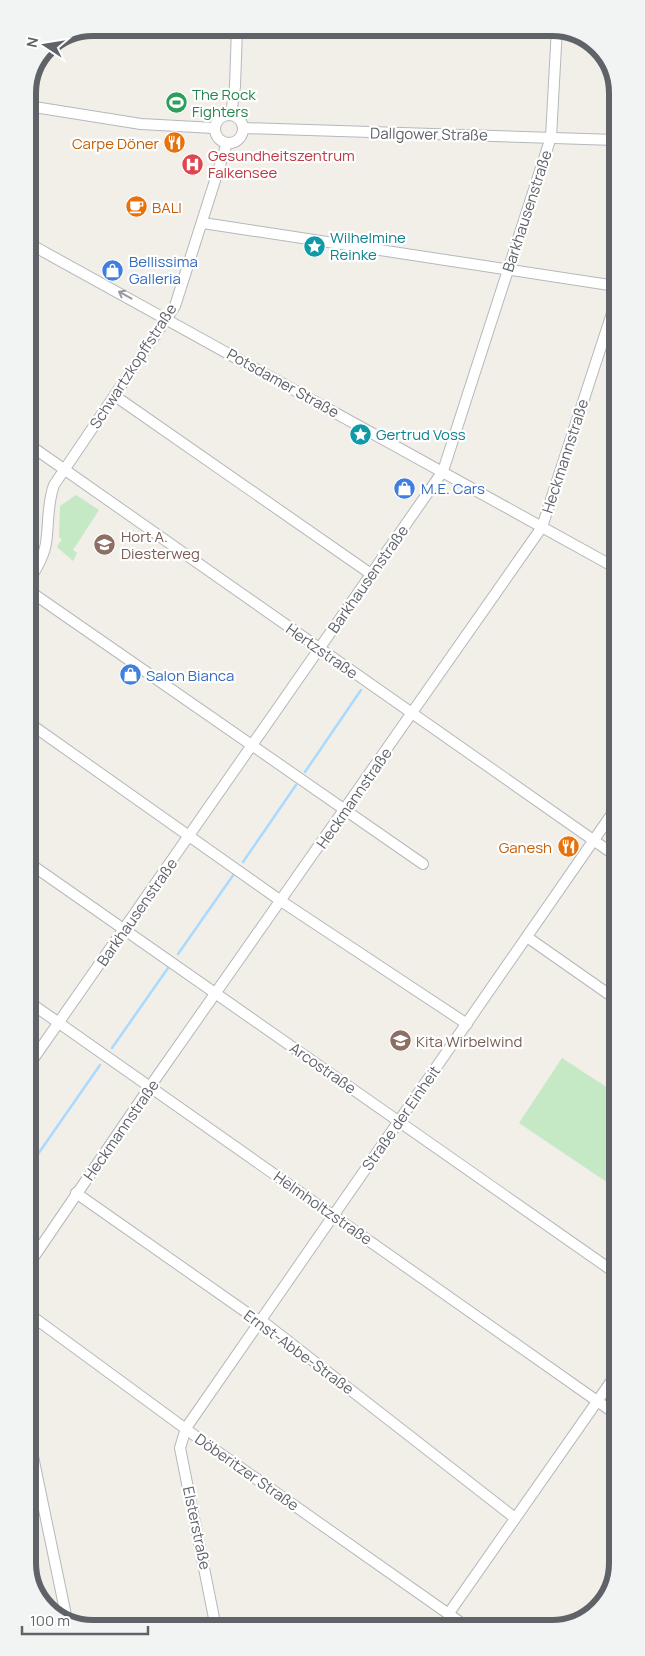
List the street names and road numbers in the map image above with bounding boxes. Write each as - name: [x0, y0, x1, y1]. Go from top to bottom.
- street label: Dallgower Straße: [370, 122, 488, 146]
- street label: Barkhausenstraße: [497, 147, 557, 275]
- street label: Schwartzkopffstraße: [85, 299, 181, 433]
- street label: Potsdamer Straße: [223, 343, 343, 423]
- street label: Heckmannstraße: [537, 396, 593, 516]
- street label: Barkhausenstraße: [323, 521, 413, 637]
- street label: Hertzstraße: [282, 618, 362, 684]
- street label: Heckmannstraße: [311, 743, 397, 853]
- street label: Barkhausenstraße: [92, 854, 182, 970]
- street label: Arcostraße: [286, 1037, 361, 1099]
- street label: Straße der Einheit: [357, 1061, 445, 1175]
- street label: Heckmannstraße: [78, 1075, 164, 1185]
- street label: Helmholtzstraße: [270, 1166, 377, 1250]
- street label: Ernst-Abbe-Straße: [240, 1305, 359, 1399]
- street label: Döberitzer Straße: [191, 1428, 303, 1516]
- street label: Elsterstraße: [178, 1484, 216, 1572]

